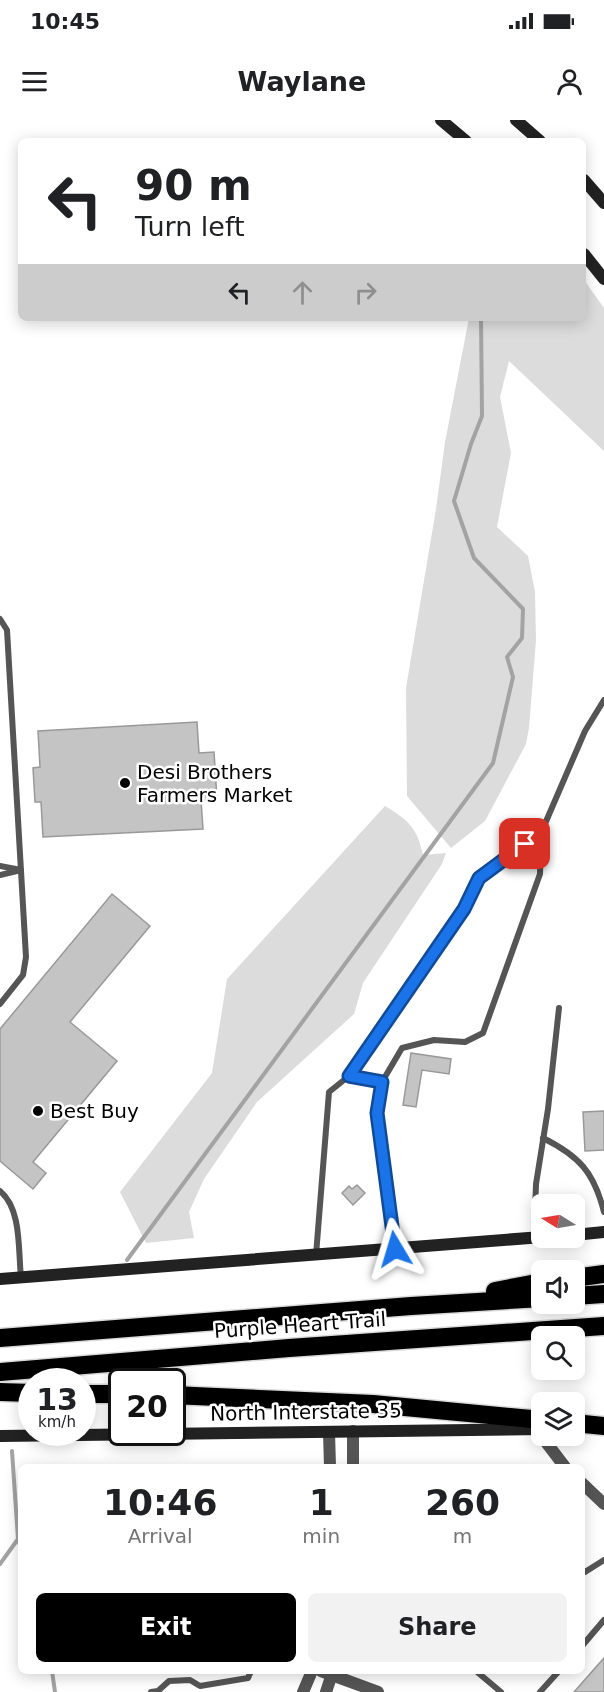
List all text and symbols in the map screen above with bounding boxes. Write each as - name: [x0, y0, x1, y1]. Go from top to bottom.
- text: 10:45: [30, 9, 100, 34]
- icon: menu: [18, 65, 51, 98]
- icon: person: [553, 65, 586, 98]
- text: Waylane: [238, 66, 366, 97]
- text: 90 m: [135, 161, 252, 210]
- icon: left: [36, 162, 114, 240]
- text: Turn left: [135, 211, 245, 242]
- icon: left: [223, 276, 256, 309]
- icon: ahead: [286, 276, 319, 309]
- icon: right: [349, 276, 382, 309]
- place label: Desi Brothers Farmers Market: [137, 760, 292, 807]
- marker: Desi Brothers Farmers Market: [118, 776, 132, 790]
- pin: [499, 818, 550, 869]
- icon: arrive: [508, 827, 541, 860]
- place label: Best Buy: [50, 1099, 139, 1123]
- marker: Best Buy: [31, 1104, 45, 1118]
- north arrow: [531, 1194, 585, 1248]
- map controls: [531, 1194, 585, 1446]
- position arrow: [363, 1217, 427, 1281]
- button: sound: [531, 1260, 585, 1314]
- street label: Purple Heart Trail: [213, 1307, 387, 1343]
- button: search: [531, 1326, 585, 1380]
- speed limit sign: 20: [108, 1368, 186, 1446]
- text: 13: [36, 1382, 78, 1417]
- button: layers: [531, 1392, 585, 1446]
- street label: North Interstate 35: [210, 1398, 402, 1426]
- text: km/h: [38, 1413, 76, 1431]
- text: 10:46: [103, 1482, 217, 1523]
- text: 1: [309, 1482, 334, 1523]
- text: 260: [425, 1482, 500, 1523]
- text: Arrival: [128, 1524, 193, 1548]
- text: min: [302, 1524, 340, 1548]
- text: m: [453, 1524, 472, 1548]
- button: Exit: [36, 1593, 296, 1662]
- button: Share: [308, 1593, 567, 1662]

